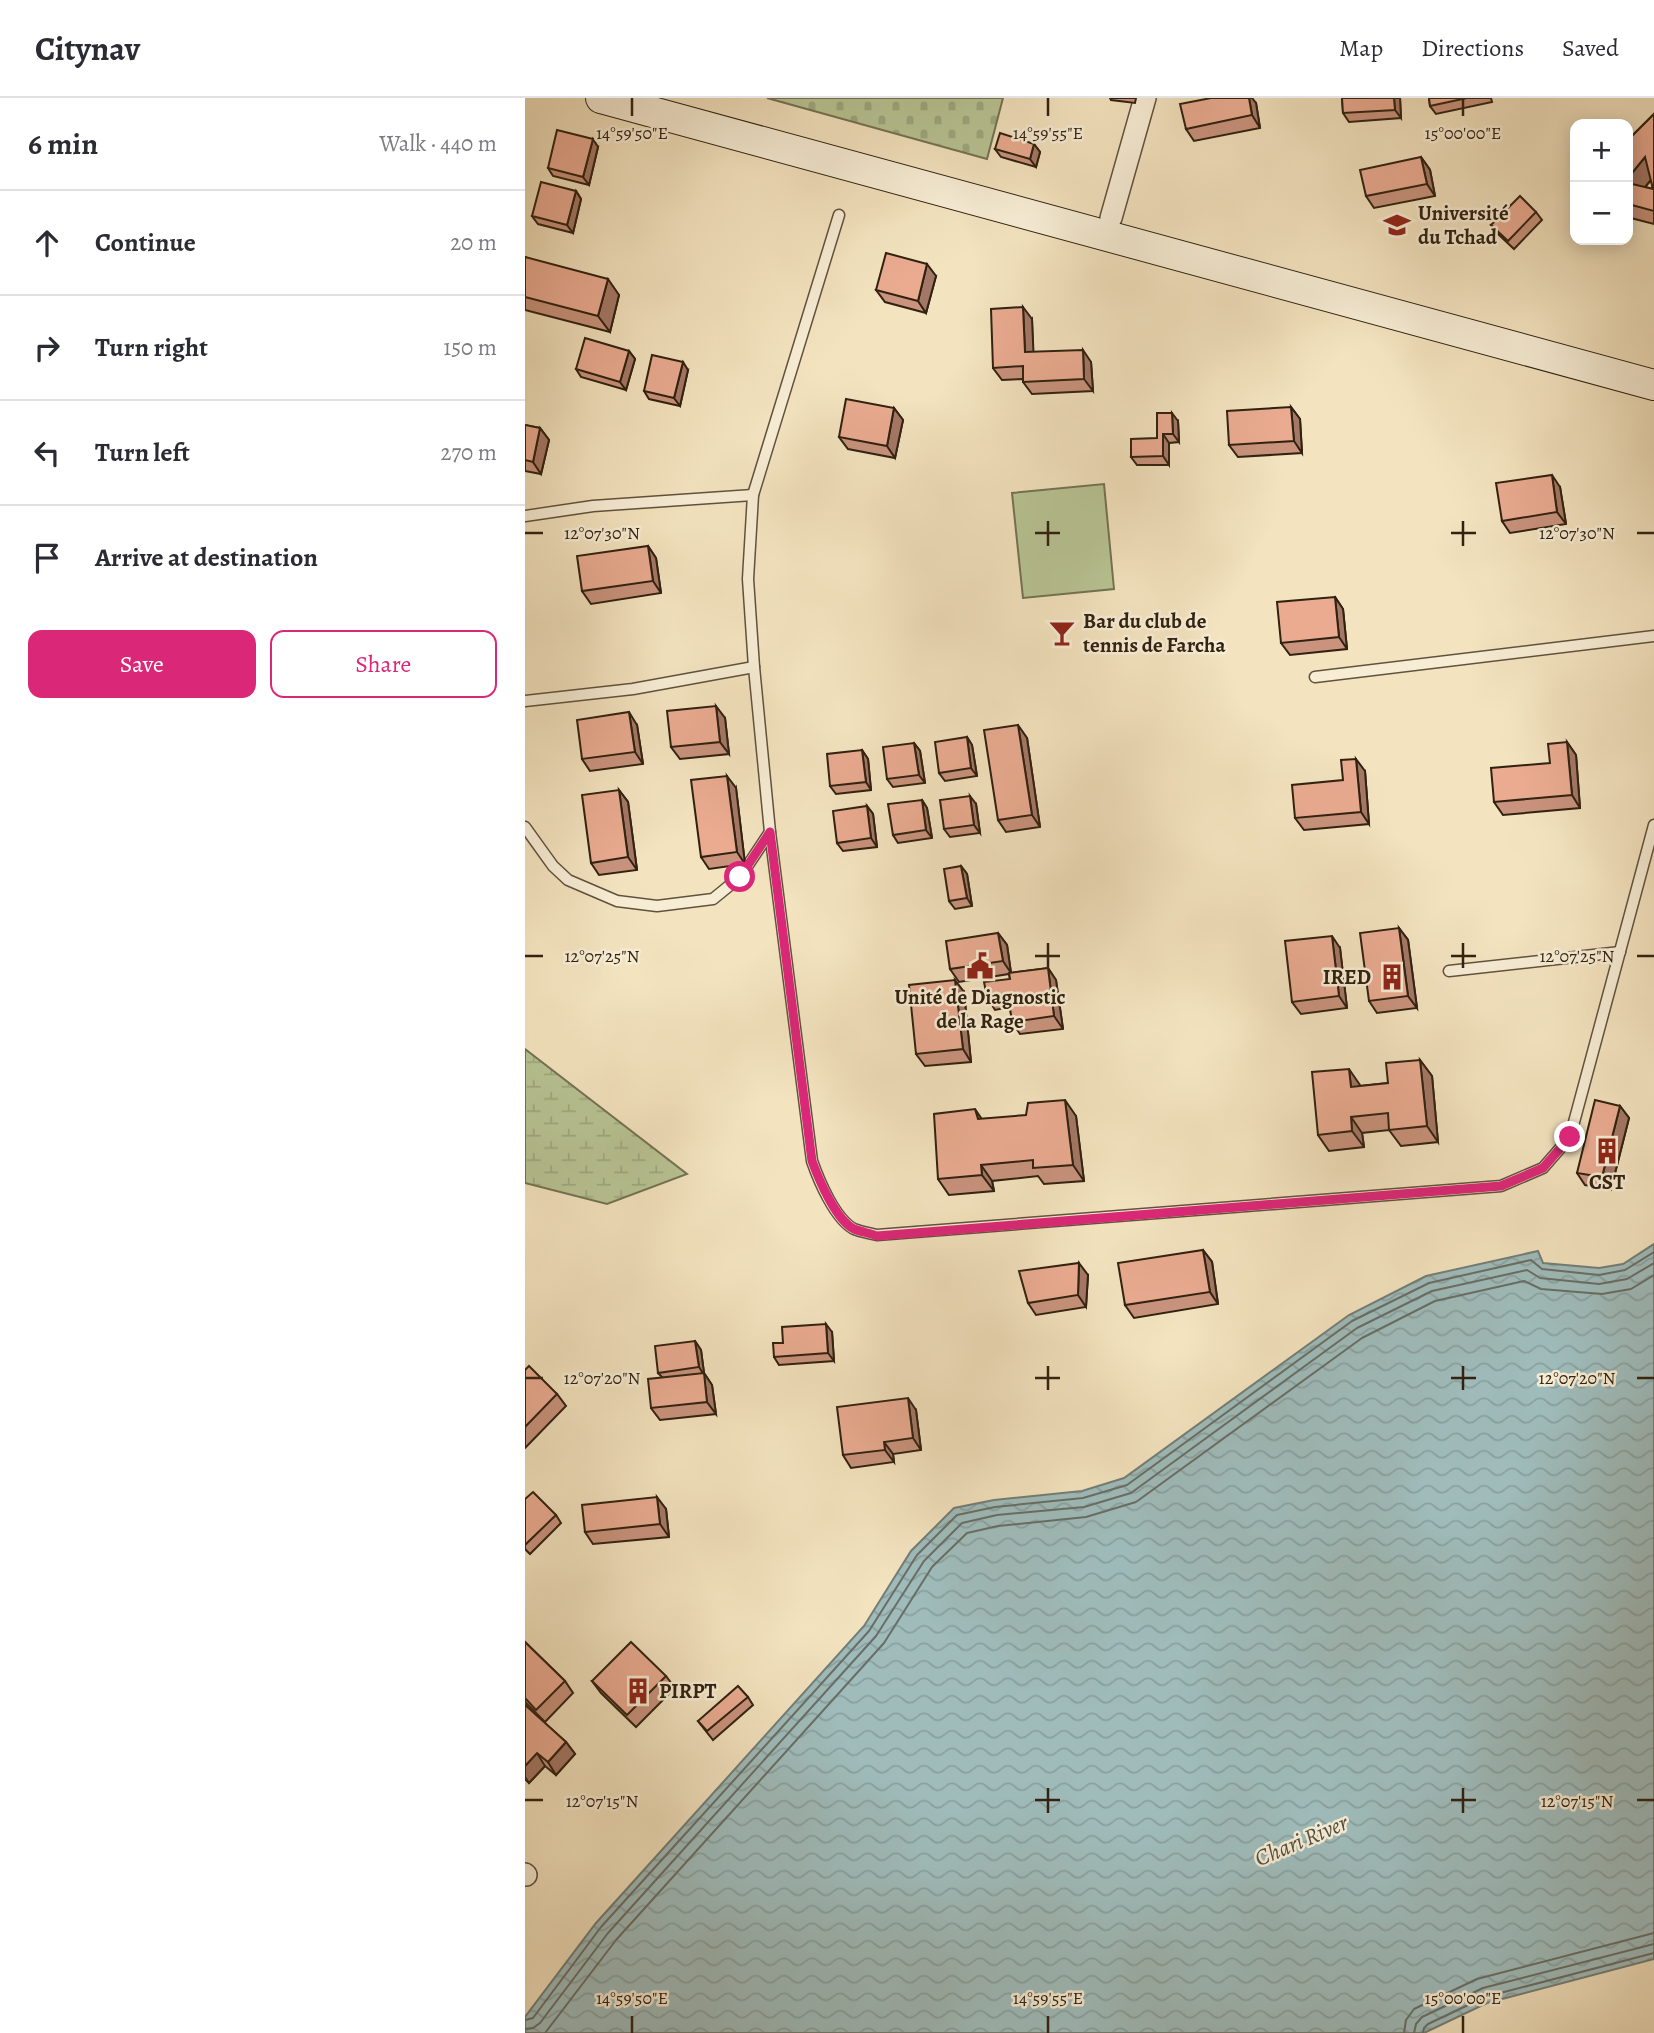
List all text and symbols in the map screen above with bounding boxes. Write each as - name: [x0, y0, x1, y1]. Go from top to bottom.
- text: Citynav: [35, 26, 140, 71]
- text: Map: [1339, 32, 1383, 64]
- text: Directions: [1421, 32, 1524, 64]
- text: Saved: [1562, 32, 1619, 64]
- map controls: [1570, 119, 1633, 245]
- button: +: [1570, 119, 1633, 182]
- text: 14°59'50"E: [596, 121, 668, 145]
- text: 14°59'55"E: [1013, 121, 1083, 145]
- text: 15°00'00"E: [1425, 121, 1501, 145]
- text: 6 min: [28, 124, 98, 164]
- text: Walk · 440 m: [379, 128, 497, 159]
- button: −: [1570, 182, 1633, 245]
- place label: Université du Tchad: [1418, 199, 1509, 251]
- school or university icon: Université du Tchad: [1382, 210, 1412, 240]
- icon: ahead: [28, 224, 66, 262]
- text: Continue: [95, 225, 196, 260]
- text: 20 m: [450, 227, 497, 258]
- icon: right: [28, 329, 66, 367]
- text: Turn right: [95, 330, 208, 365]
- text: 150 m: [443, 332, 497, 363]
- icon: left: [28, 434, 66, 472]
- text: Turn left: [95, 435, 190, 470]
- text: 270 m: [440, 437, 497, 468]
- text: 12°07'30"N: [564, 521, 640, 545]
- text: 12°07'30"N: [1539, 521, 1615, 545]
- icon: arrive: [28, 539, 66, 577]
- text: Arrive at destination: [95, 540, 318, 575]
- place label: Bar du club de tennis de Farcha: [1083, 607, 1226, 659]
- bar icon: Bar du club de tennis de Farcha: [1047, 618, 1077, 648]
- button: Save: [28, 630, 256, 698]
- button: Share: [270, 630, 497, 698]
- route start: [724, 861, 755, 892]
- text: 12°07'25"N: [564, 944, 640, 968]
- text: 12°07'25"N: [1539, 944, 1615, 968]
- public building icon: Unité de Diagnostic de la Rage: [965, 951, 995, 981]
- building icon: IRED: [1377, 962, 1407, 992]
- place label: IRED: [1323, 963, 1371, 991]
- place label: Unité de Diagnostic de la Rage: [894, 983, 1066, 1035]
- route end: [1554, 1121, 1585, 1152]
- building icon: CST: [1592, 1136, 1622, 1166]
- place label: CST: [1589, 1168, 1625, 1196]
- text: 12°07'20"N: [564, 1366, 641, 1390]
- text: 12°07'20"N: [1539, 1366, 1616, 1390]
- building icon: PIRPT: [623, 1676, 653, 1706]
- place label: PIRPT: [659, 1677, 716, 1705]
- text: 12°07'15"N: [566, 1789, 638, 1813]
- text: 12°07'15"N: [1541, 1789, 1613, 1813]
- water label: Chari River: [1250, 1807, 1354, 1874]
- text: 14°59'50"E: [596, 1986, 668, 2010]
- text: 14°59'55"E: [1013, 1986, 1083, 2010]
- text: 15°00'00"E: [1425, 1986, 1501, 2010]

